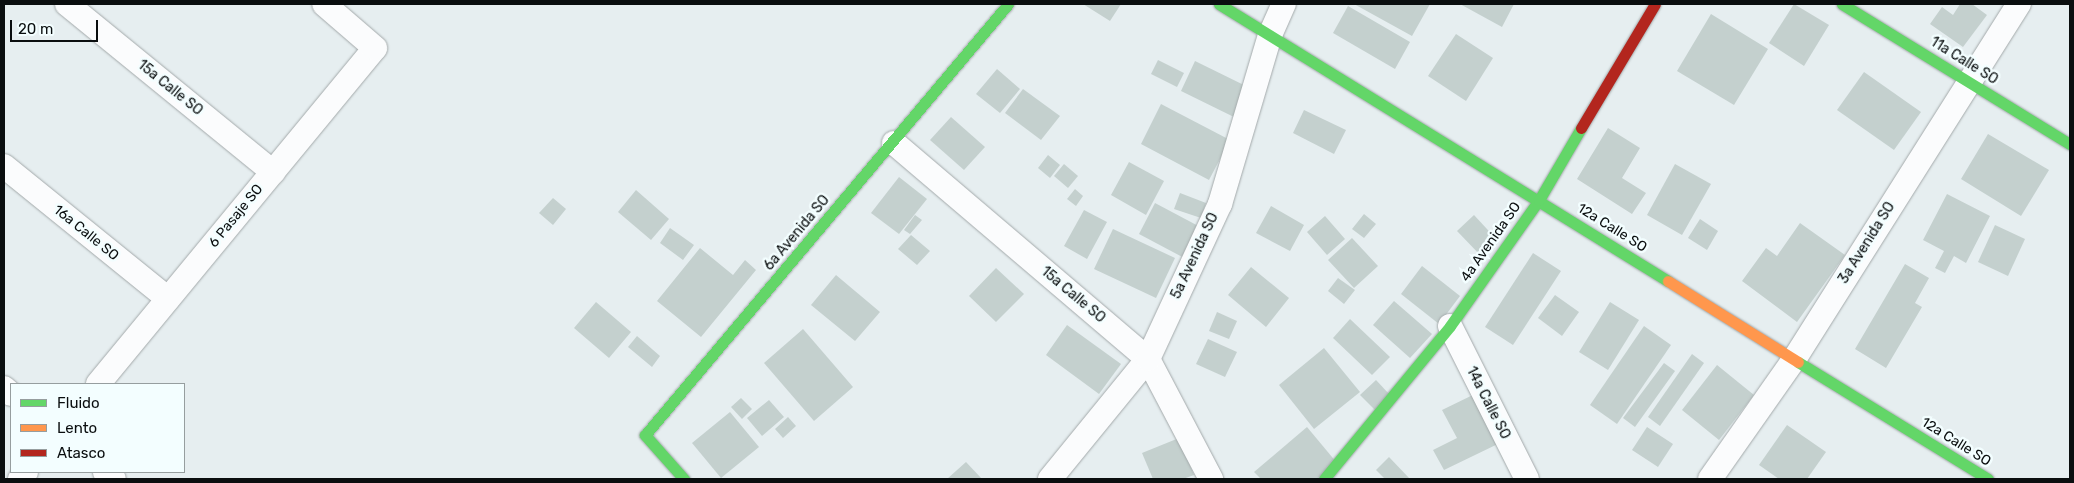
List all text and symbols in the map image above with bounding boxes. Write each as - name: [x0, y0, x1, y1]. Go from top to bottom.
- scale bar: [12, 10, 100, 42]
- text: 20 m: [18, 20, 53, 38]
- street label: 11a Calle SO: [1927, 34, 2001, 88]
- street label: 15a Calle SO: [134, 57, 206, 119]
- street label: 6 Pasaje SO: [205, 181, 267, 251]
- street label: 6a Avenida SO: [761, 192, 833, 274]
- street label: 4a Avenida SO: [1457, 199, 1525, 285]
- street label: 3a Avenida SO: [1835, 199, 1899, 287]
- street label: 12a Calle SO: [1574, 200, 1650, 256]
- street label: 16a Calle SO: [50, 202, 122, 264]
- street label: 5a Avenida SO: [1168, 210, 1222, 302]
- street label: 15a Calle SO: [1037, 263, 1109, 327]
- street label: 14a Calle SO: [1463, 364, 1513, 442]
- legend: [10, 383, 185, 473]
- text: Fluido: [57, 394, 100, 412]
- street label: 12a Calle SO: [1918, 414, 1994, 470]
- text: Lento: [57, 419, 97, 437]
- text: Atasco: [57, 444, 105, 462]

